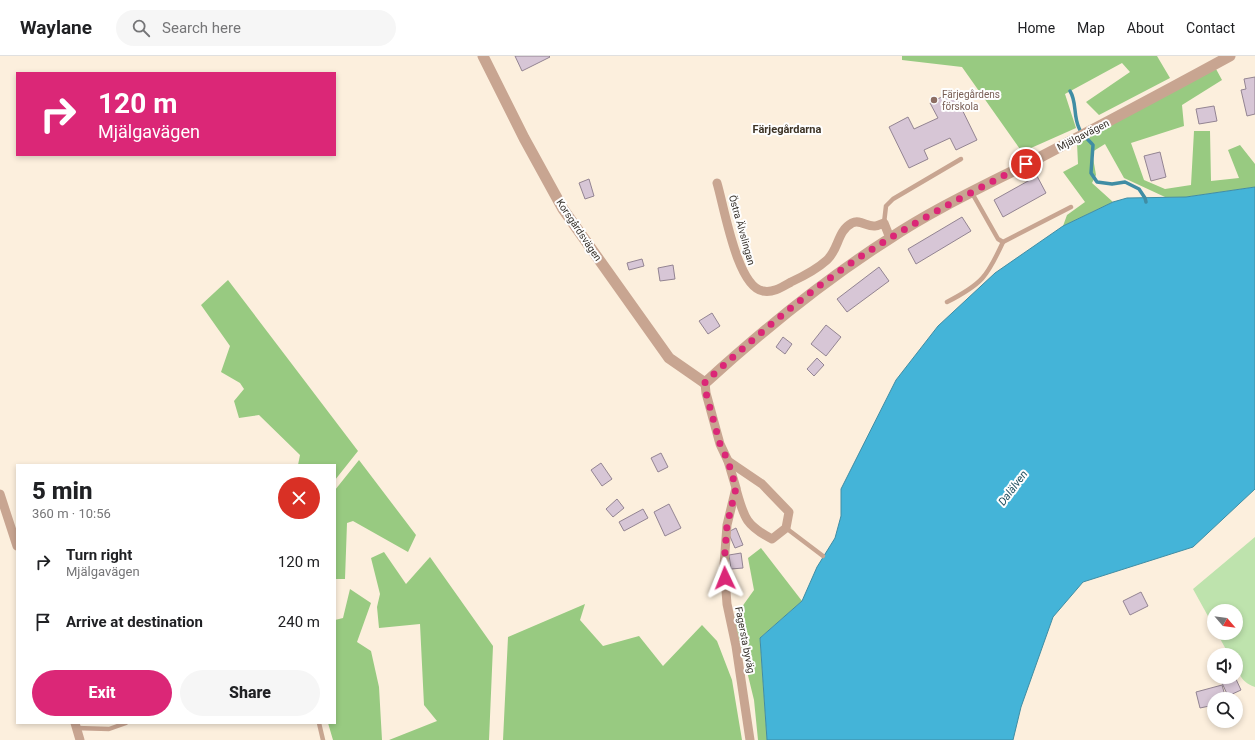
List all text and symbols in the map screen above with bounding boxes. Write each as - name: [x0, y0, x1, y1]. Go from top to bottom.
- search box: [116, 10, 396, 46]
- text: Waylane: [20, 16, 92, 39]
- icon: search: [130, 17, 152, 39]
- text: Search here: [162, 19, 241, 37]
- text: Home: [1017, 20, 1055, 36]
- text: Map: [1077, 20, 1105, 36]
- text: About: [1127, 20, 1164, 36]
- text: Contact: [1186, 20, 1235, 36]
- text: 120 m: [98, 87, 177, 120]
- icon: right: [32, 88, 84, 140]
- place label: Färjegårdens förskola: [942, 89, 1000, 112]
- marker: Färjegårdens förskola: [929, 95, 939, 105]
- street label: Mjälgavägen: [1055, 117, 1111, 153]
- text: Mjälgavägen: [98, 121, 200, 142]
- district label: Färjegårdarna: [753, 123, 822, 136]
- pin: [1009, 147, 1043, 181]
- icon: arrive: [1015, 153, 1037, 175]
- street label: Östra Älvslingan: [727, 193, 758, 266]
- street label: Korsgårdsvägen: [554, 197, 604, 263]
- water label: Dalälven: [996, 468, 1030, 508]
- text: 5 min: [32, 477, 93, 505]
- button: close: [278, 477, 320, 519]
- text: 360 m · 10:56: [32, 506, 111, 521]
- text: Turn right: [66, 546, 132, 564]
- icon: right: [32, 551, 54, 573]
- text: 120 m: [278, 553, 320, 571]
- position arrow: [704, 557, 746, 599]
- text: Mjälgavägen: [66, 564, 140, 579]
- north arrow: [1207, 604, 1243, 640]
- map controls: [1207, 604, 1243, 728]
- street label: Fagersta byväg: [733, 606, 757, 674]
- icon: arrive: [32, 611, 54, 633]
- text: Arrive at destination: [66, 613, 203, 631]
- text: 240 m: [278, 613, 320, 631]
- button: sound: [1207, 648, 1243, 684]
- button: Exit: [32, 670, 172, 716]
- button: Share: [180, 670, 320, 716]
- button: search: [1207, 692, 1243, 728]

